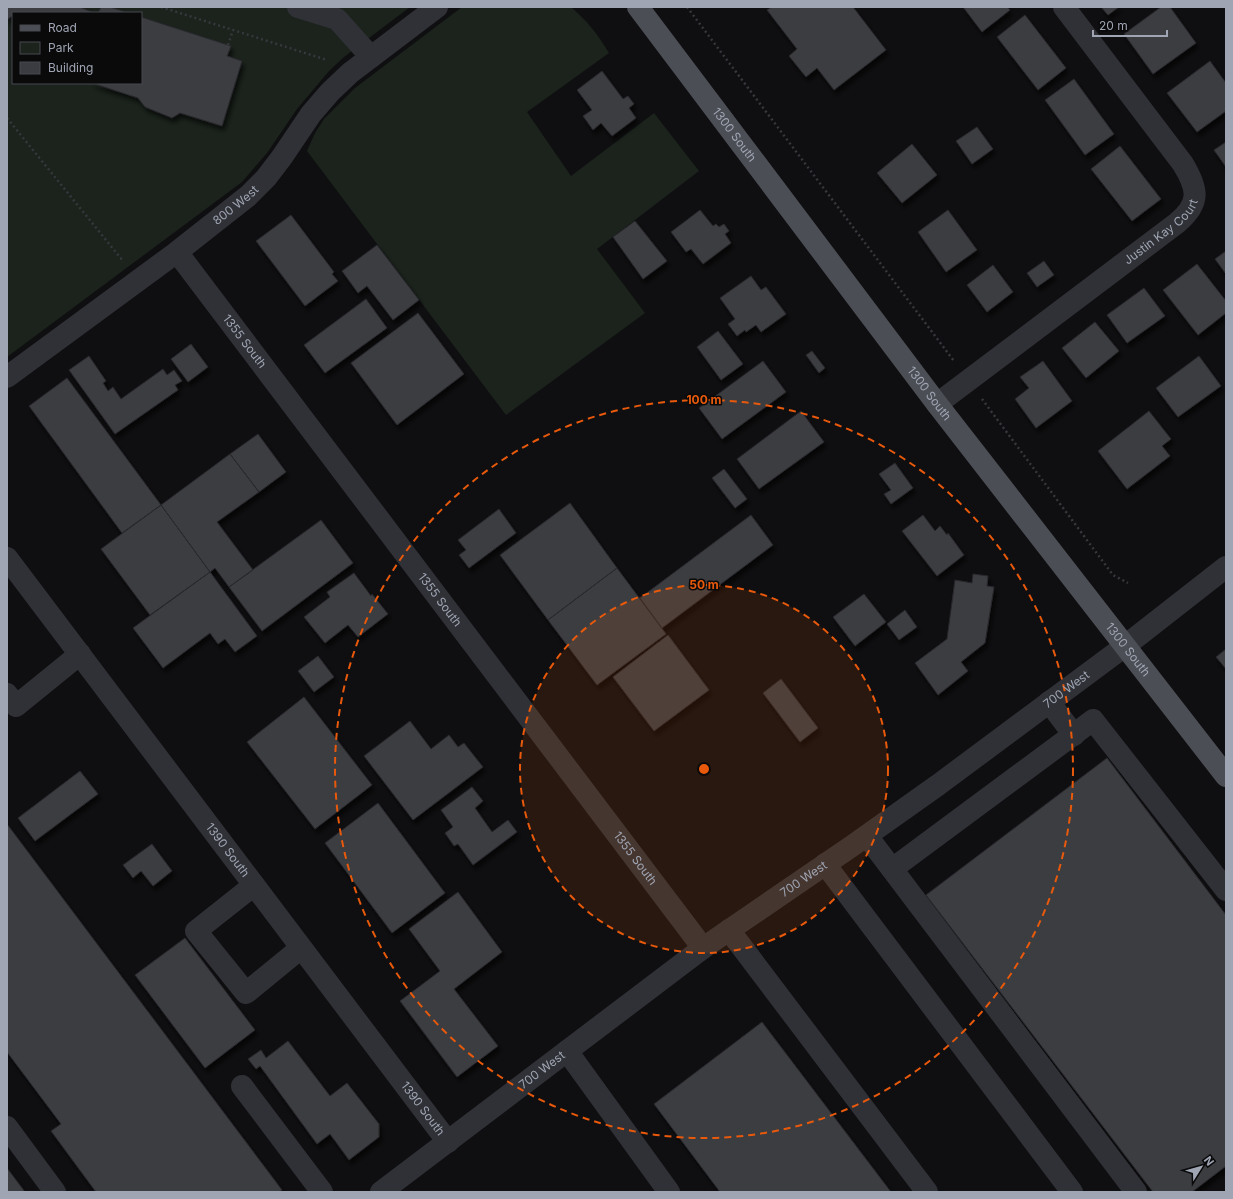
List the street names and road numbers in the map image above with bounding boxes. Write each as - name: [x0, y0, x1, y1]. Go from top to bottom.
- street label: 1300 South: [709, 104, 760, 165]
- street label: 800 West: [210, 182, 261, 228]
- street label: Justin Kay Court: [1121, 197, 1201, 268]
- street label: 1355 South: [220, 311, 270, 371]
- street label: 1300 South: [904, 363, 955, 423]
- street label: 1355 South: [415, 570, 465, 629]
- street label: 1300 South: [1103, 619, 1154, 679]
- street label: 700 West: [1040, 667, 1092, 711]
- street label: 1390 South: [203, 820, 253, 880]
- street label: 1355 South: [611, 828, 661, 888]
- street label: 700 West: [777, 857, 830, 900]
- street label: 700 West: [516, 1047, 568, 1092]
- street label: 1390 South: [398, 1078, 448, 1138]

